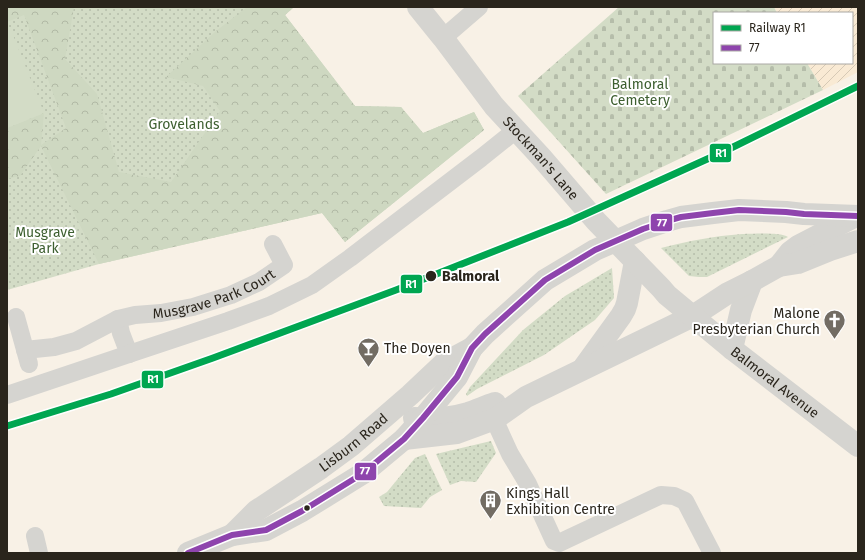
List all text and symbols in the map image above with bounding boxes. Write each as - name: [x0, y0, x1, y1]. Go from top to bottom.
- legend: [713, 12, 853, 64]
- text: Railway R1: [749, 21, 806, 35]
- text: 77: [749, 41, 760, 55]
- park label: Balmoral Cemetery: [610, 76, 670, 109]
- street label: Stockman's Lane: [499, 113, 582, 204]
- park label: Grovelands: [148, 116, 220, 133]
- line badge: R1: [709, 143, 732, 163]
- text: R1: [715, 147, 727, 160]
- line badge: 77: [650, 213, 673, 232]
- text: 77: [657, 217, 667, 230]
- park label: Musgrave Park: [15, 224, 75, 257]
- street label: Musgrave Park Court: [152, 265, 279, 323]
- place label: Balmoral: [442, 268, 500, 285]
- marker: Balmoral: [424, 269, 438, 283]
- line badge: R1: [400, 274, 423, 294]
- text: R1: [405, 278, 417, 291]
- place label: Malone Presbyterian Church: [693, 305, 820, 338]
- church icon: Malone Presbyterian Church: [822, 308, 848, 341]
- bar icon: The Doyen: [355, 335, 381, 368]
- place label: The Doyen: [384, 340, 451, 357]
- street label: Balmoral Avenue: [727, 343, 822, 422]
- line badge: R1: [141, 370, 164, 389]
- text: R1: [147, 373, 159, 386]
- street label: Lisburn Road: [316, 410, 391, 476]
- line badge: 77: [354, 462, 377, 481]
- text: 77: [360, 465, 370, 478]
- place label: Kings Hall Exhibition Centre: [506, 485, 615, 518]
- building icon: Kings Hall Exhibition Centre: [477, 488, 503, 521]
- unlabelled marker: [302, 503, 312, 513]

